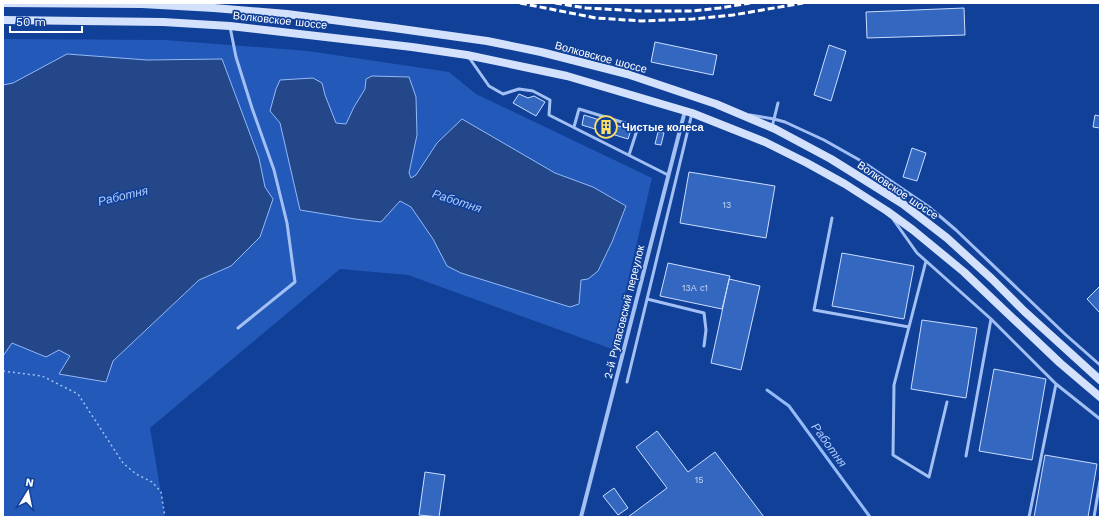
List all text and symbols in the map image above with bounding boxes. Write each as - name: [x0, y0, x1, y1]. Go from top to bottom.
- scale bar: [10, 8, 82, 34]
- street label: Волковское шоссе: [232, 9, 328, 32]
- text: 50 m: [16, 15, 46, 29]
- street label: Волковское шоссе: [553, 39, 648, 76]
- building icon: Чистые колеса: [593, 114, 619, 140]
- place label: Чистые колеса: [622, 121, 705, 134]
- street label: Волковское шоссе: [855, 158, 941, 222]
- water label: Работня: [97, 183, 150, 209]
- water label: Работня: [431, 186, 484, 216]
- house number: 13: [723, 200, 731, 210]
- street label: 2-й Рупасовский переулок: [602, 244, 647, 380]
- house number: 13А с1: [682, 283, 708, 293]
- water label: Работня: [808, 420, 850, 470]
- north arrow: [8, 472, 48, 512]
- house number: 15: [695, 475, 703, 485]
- text: N: [25, 476, 35, 490]

